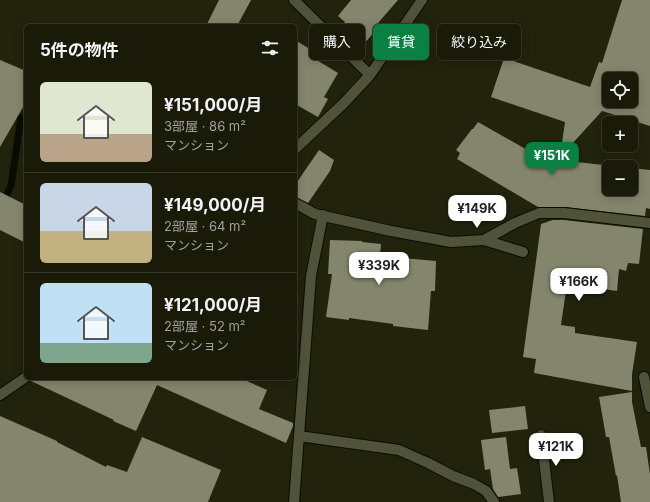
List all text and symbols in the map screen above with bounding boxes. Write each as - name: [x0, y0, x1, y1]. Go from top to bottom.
- chip: 購入: [309, 24, 365, 60]
- chip: 賃貸: [373, 24, 429, 60]
- chip: 絞り込み: [437, 24, 521, 60]
- icon: filters: [259, 37, 281, 59]
- text: 5件の物件: [40, 40, 119, 60]
- map controls: [602, 72, 638, 196]
- button: locate: [602, 72, 638, 108]
- text: ¥151,000/月: [164, 95, 262, 115]
- icon: home: [72, 98, 120, 146]
- button: +: [602, 116, 638, 152]
- text: 3部屋 · 86 m²: [164, 118, 246, 134]
- text: マンション: [164, 137, 229, 153]
- pin: ¥151K: [524, 142, 580, 176]
- text: ¥151K: [534, 147, 570, 163]
- button: −: [602, 160, 638, 196]
- text: ¥149,000/月: [164, 195, 266, 215]
- pin: ¥149K: [449, 195, 505, 229]
- icon: home: [72, 199, 120, 247]
- text: ¥149K: [457, 200, 497, 216]
- text: 2部屋 · 64 m²: [164, 218, 246, 234]
- text: マンション: [164, 237, 229, 253]
- pin: ¥339K: [351, 252, 407, 286]
- text: ¥339K: [358, 257, 400, 273]
- pin: ¥166K: [551, 268, 607, 302]
- text: ¥166K: [559, 273, 599, 289]
- text: ¥121,000/月: [164, 295, 262, 315]
- icon: home: [72, 299, 120, 347]
- text: 2部屋 · 52 m²: [164, 318, 246, 334]
- text: マンション: [164, 337, 229, 353]
- pin: ¥121K: [528, 433, 584, 467]
- text: ¥121K: [538, 438, 574, 454]

